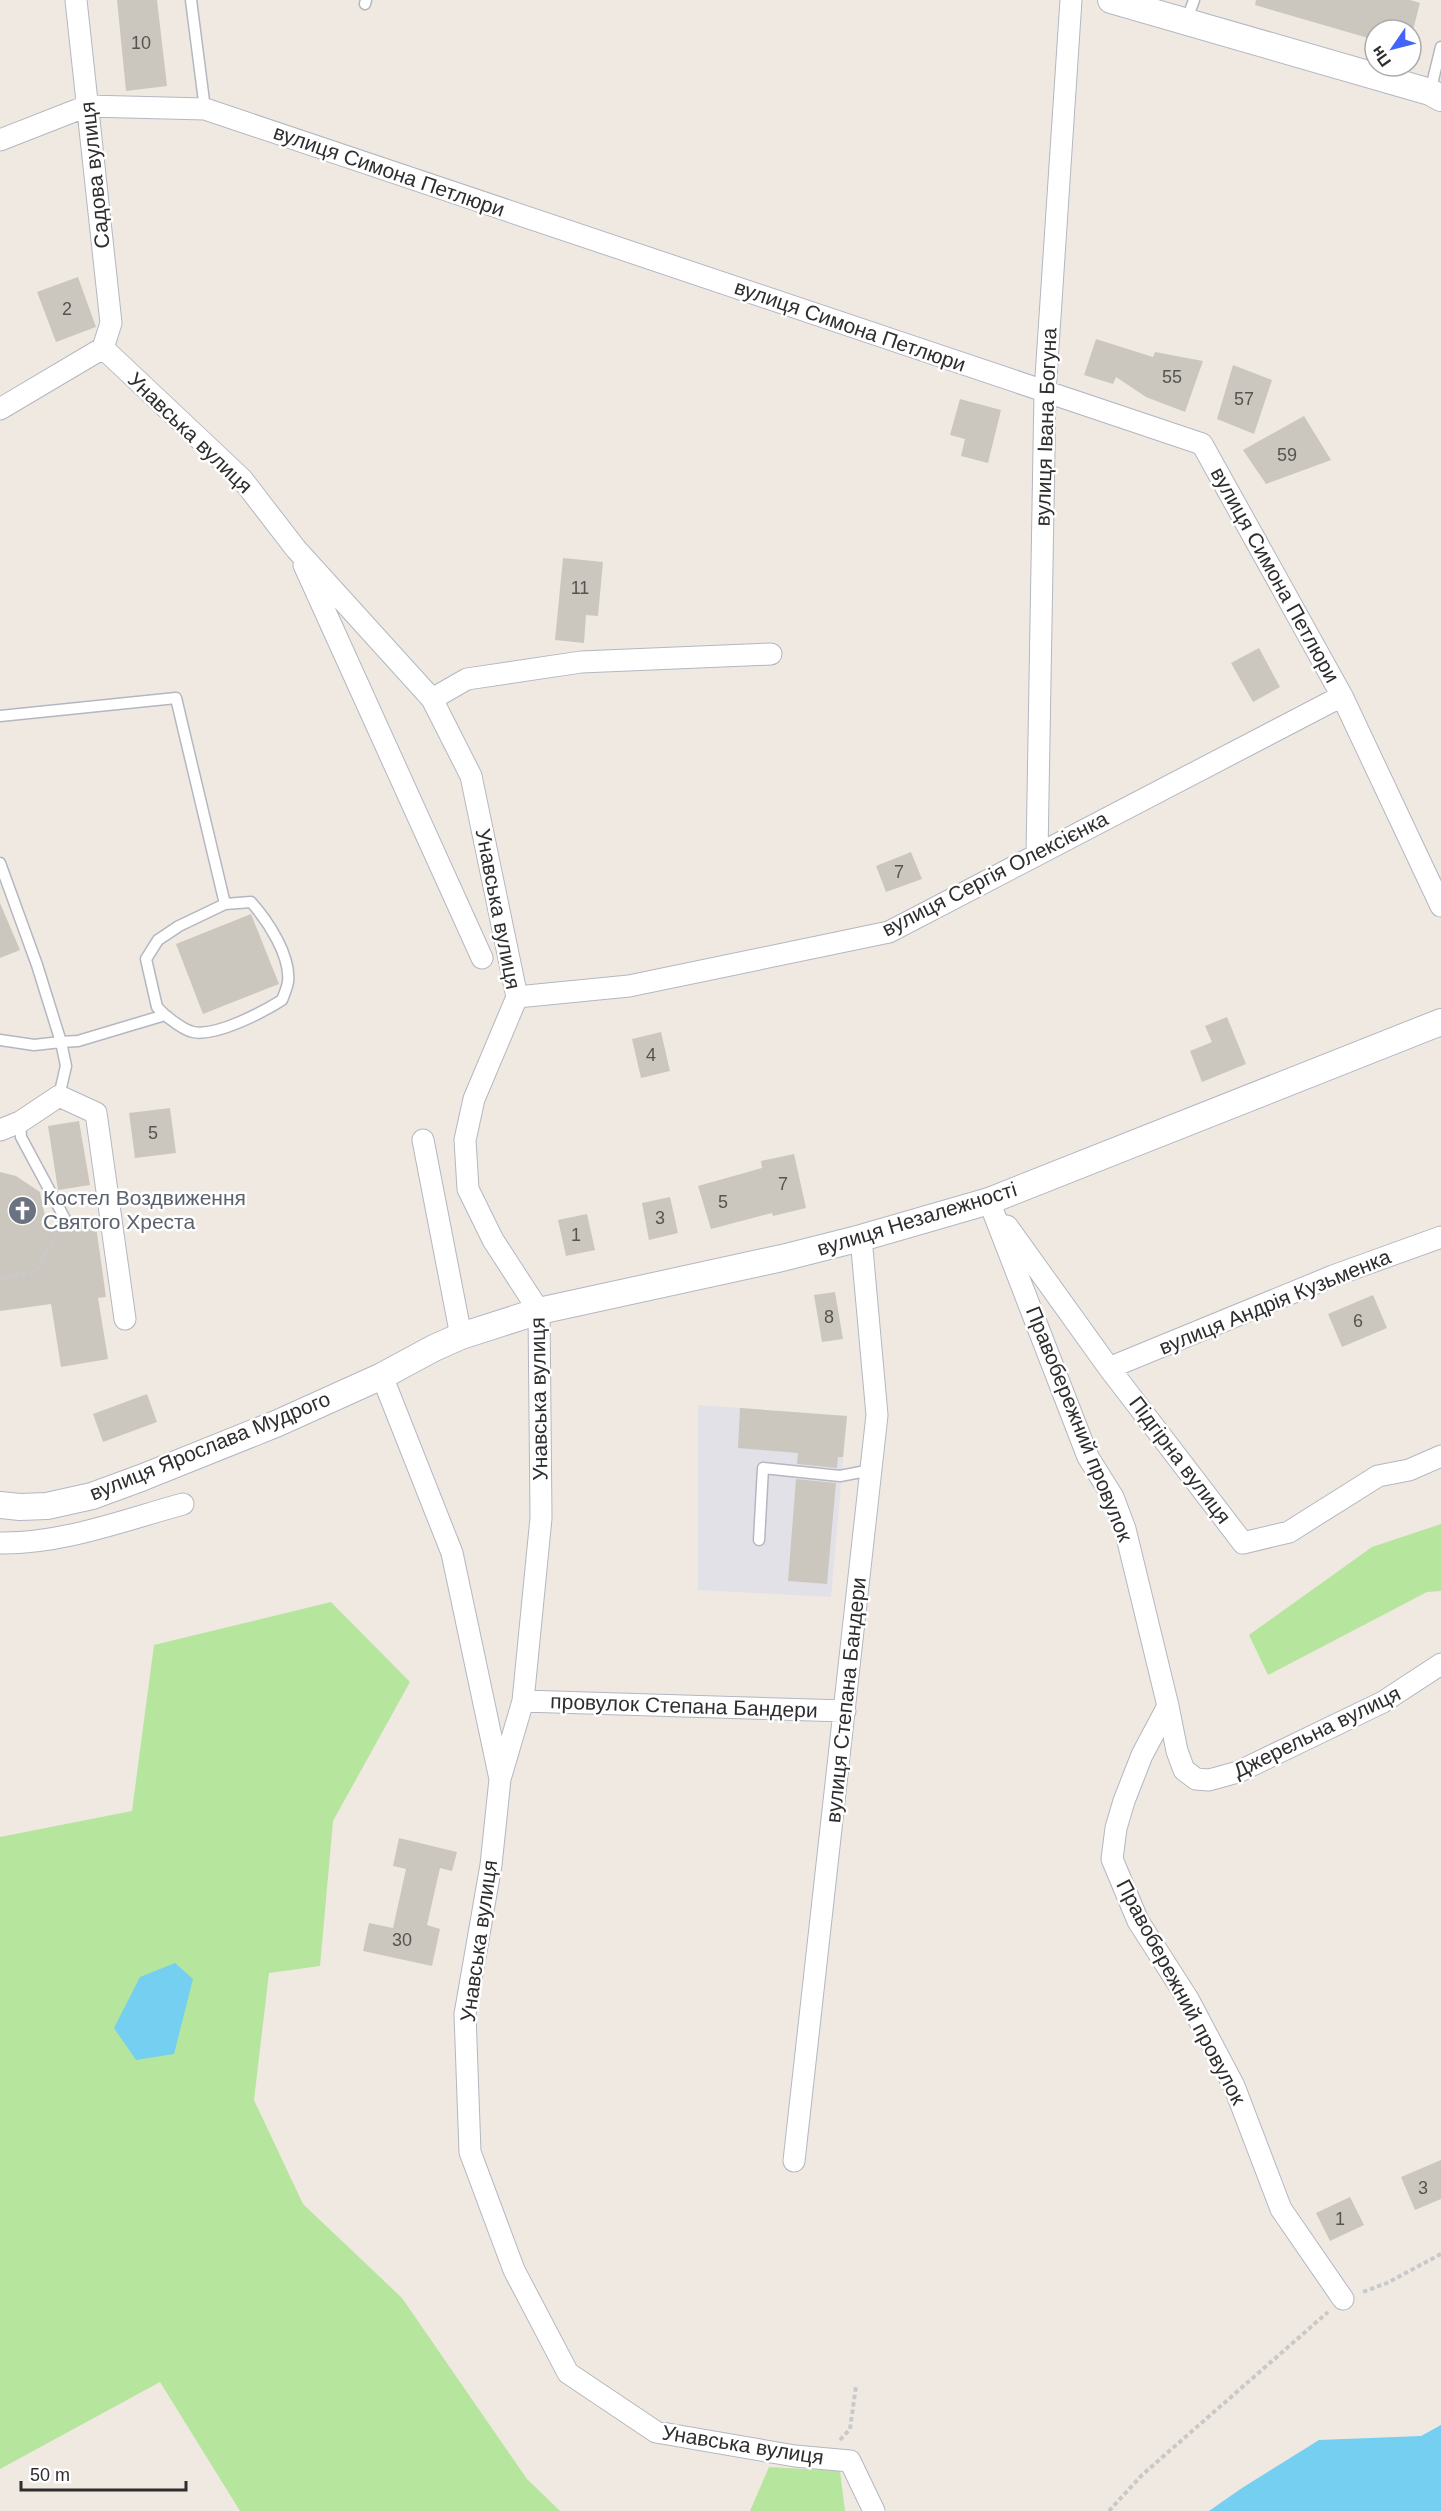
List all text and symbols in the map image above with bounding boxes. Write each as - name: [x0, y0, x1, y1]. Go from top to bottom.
- north arrow: [1363, 18, 1423, 78]
- house number: 10: [131, 33, 151, 53]
- text: Пн: [1368, 43, 1394, 70]
- street label: Садова вулиця: [75, 100, 114, 250]
- street label: вулиця Симона Петлюри: [271, 120, 508, 221]
- street label: вулиця Симона Петлюри: [732, 275, 969, 376]
- house number: 2: [62, 299, 72, 319]
- street label: вулиця Івана Богуна: [1031, 327, 1060, 527]
- house number: 55: [1162, 367, 1182, 387]
- street label: Унавська вулиця: [124, 368, 257, 498]
- house number: 57: [1234, 389, 1254, 409]
- house number: 59: [1277, 445, 1297, 465]
- street label: вулиця Симона Петлюри: [1207, 463, 1344, 686]
- house number: 11: [571, 578, 589, 598]
- street label: вулиця Сергія Олексієнка: [878, 806, 1112, 941]
- street label: Унавська вулиця: [472, 827, 525, 991]
- house number: 7: [894, 862, 904, 882]
- house number: 4: [646, 1045, 656, 1065]
- house number: 5: [148, 1123, 158, 1143]
- house number: 7: [778, 1174, 788, 1194]
- street label: вулиця Незалежності: [814, 1177, 1019, 1260]
- place label: Костел Воздвиження Святого Хреста: [43, 1186, 246, 1233]
- house number: 5: [718, 1192, 728, 1212]
- church icon: Костел Воздвиження Святого Хреста: [6, 1194, 38, 1226]
- house number: 3: [655, 1208, 665, 1228]
- house number: 1: [571, 1225, 581, 1245]
- street label: вулиця Андрія Кузьменка: [1156, 1244, 1394, 1359]
- street label: Правобережний провулок: [1022, 1303, 1138, 1545]
- house number: 8: [824, 1307, 834, 1327]
- house number: 6: [1353, 1311, 1363, 1331]
- street label: Унавська вулиця: [526, 1317, 551, 1481]
- street label: вулиця Ярослава Мудрого: [86, 1387, 333, 1504]
- street label: Підгірна вулиця: [1125, 1392, 1236, 1528]
- street label: вулиця Степана Бандери: [821, 1576, 870, 1824]
- street label: Джерельна вулиця: [1229, 1681, 1404, 1782]
- street label: провулок Степана Бандери: [550, 1689, 818, 1722]
- street label: Унавська вулиця: [456, 1858, 501, 2023]
- street label: Правобережний провулок: [1112, 1875, 1251, 2109]
- house number: 30: [392, 1930, 412, 1950]
- house number: 3: [1418, 2178, 1428, 2198]
- house number: 1: [1335, 2209, 1345, 2229]
- street label: Унавська вулиця: [661, 2420, 826, 2469]
- scale bar: [21, 2454, 186, 2492]
- text: 50 m: [30, 2465, 70, 2485]

